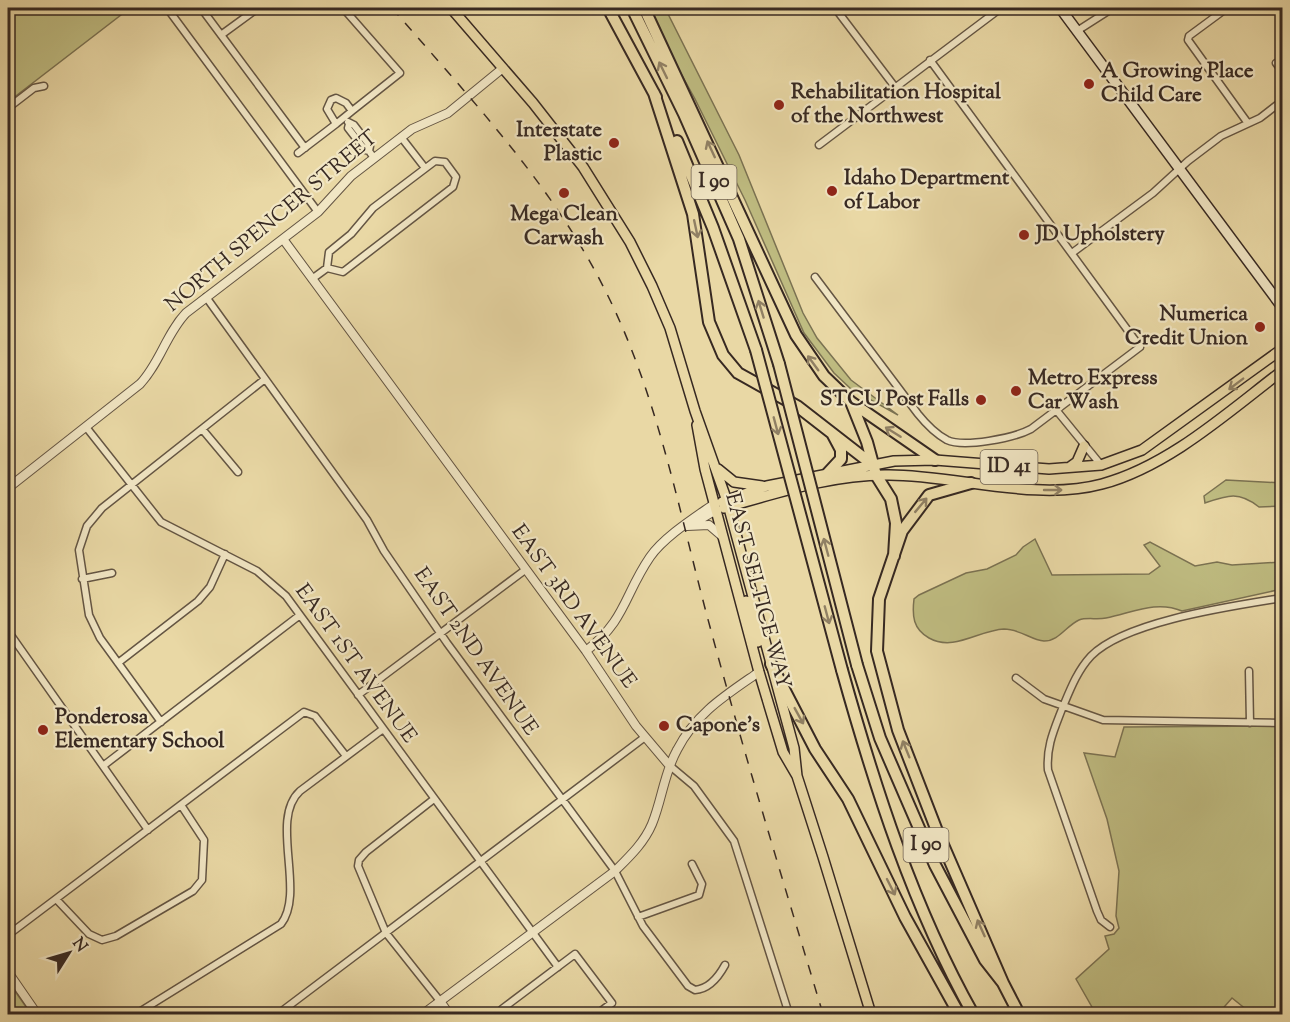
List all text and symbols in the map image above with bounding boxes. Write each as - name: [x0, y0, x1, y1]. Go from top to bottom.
- place label: A Growing Place Child Care: [1101, 57, 1254, 111]
- one-way arrow: [656, 62, 668, 80]
- marker: A Growing Place Child Care: [1082, 77, 1096, 91]
- place label: Rehabilitation Hospital of the Northwest: [791, 78, 1001, 132]
- marker: Rehabilitation Hospital of the Northwest: [772, 98, 786, 112]
- place label: Interstate Plastic: [516, 116, 603, 170]
- street label: NORTH SPENCER STREET: [159, 124, 385, 320]
- marker: Interstate Plastic: [607, 136, 621, 150]
- one-way arrow: [705, 141, 717, 159]
- place label: Idaho Department of Labor: [844, 164, 1010, 218]
- road number: I 90: [692, 165, 736, 199]
- marker: Idaho Department of Labor: [825, 184, 839, 198]
- marker: Mega Clean Carwash: [557, 186, 571, 200]
- place label: Mega Clean Carwash: [510, 200, 618, 254]
- one-way arrow: [691, 218, 702, 238]
- place label: JD Upholstery: [1034, 220, 1165, 250]
- marker: JD Upholstery: [1017, 228, 1031, 242]
- one-way arrow: [755, 300, 766, 319]
- place label: Numerica Credit Union: [1125, 300, 1249, 354]
- marker: Numerica Credit Union: [1253, 320, 1267, 334]
- one-way arrow: [807, 355, 820, 371]
- place label: Metro Express Car Wash: [1028, 364, 1158, 418]
- one-way arrow: [1228, 378, 1244, 390]
- marker: Metro Express Car Wash: [1009, 384, 1023, 398]
- place label: STCU Post Falls: [820, 385, 969, 415]
- marker: STCU Post Falls: [974, 393, 988, 407]
- one-way arrow: [771, 416, 782, 435]
- one-way arrow: [885, 425, 902, 437]
- road number: ID 41: [980, 450, 1038, 484]
- one-way arrow: [1043, 484, 1063, 496]
- street label: EAST SELTICE WAY: [716, 489, 798, 693]
- one-way arrow: [914, 498, 928, 513]
- street label: EAST 3RD AVENUE: [503, 519, 643, 695]
- one-way arrow: [820, 538, 832, 557]
- street label: EAST 2ND AVENUE: [406, 562, 545, 742]
- street label: EAST 1ST AVENUE: [287, 578, 423, 750]
- one-way arrow: [822, 605, 833, 624]
- place label: Ponderosa Elementary School: [55, 703, 225, 757]
- one-way arrow: [793, 707, 805, 724]
- place label: Capone's: [676, 711, 760, 741]
- marker: Capone's: [657, 719, 671, 733]
- marker: Ponderosa Elementary School: [36, 723, 50, 737]
- one-way arrow: [900, 740, 911, 759]
- road number: I 90: [904, 828, 948, 862]
- one-way arrow: [885, 878, 897, 896]
- one-way arrow: [975, 920, 987, 938]
- north arrow: [39, 923, 99, 983]
- text: N: [66, 933, 92, 958]

